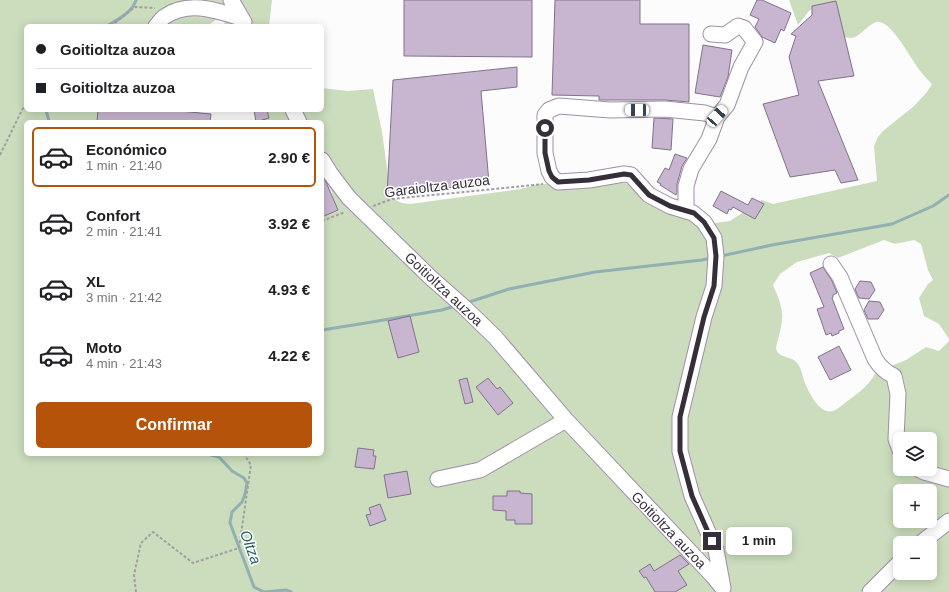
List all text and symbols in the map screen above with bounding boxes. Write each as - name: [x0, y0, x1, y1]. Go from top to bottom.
- text: Goitioltza auzoa: [60, 41, 175, 58]
- text: Goitioltza auzoa: [60, 79, 175, 96]
- car: [705, 103, 729, 129]
- car: [625, 104, 649, 116]
- route start: [536, 119, 554, 137]
- icon: car: [38, 139, 74, 175]
- text: Económico: [86, 141, 167, 158]
- text: 2.90 €: [268, 149, 310, 166]
- text: 1 min · 21:40: [86, 158, 162, 173]
- street label: Garaioltza auzoa: [383, 172, 491, 200]
- icon: car: [38, 205, 74, 241]
- text: Confort: [86, 207, 140, 224]
- text: 3.92 €: [268, 215, 310, 232]
- text: 2 min · 21:41: [86, 224, 162, 239]
- street label: Goitioltza auzoa: [402, 249, 486, 329]
- icon: car: [38, 271, 74, 307]
- text: XL: [86, 273, 105, 290]
- text: 4.93 €: [268, 281, 310, 298]
- text: 3 min · 21:42: [86, 290, 162, 305]
- icon: car: [38, 337, 74, 373]
- text: Moto: [86, 339, 122, 356]
- text: 4.22 €: [268, 347, 310, 364]
- text: 4 min · 21:43: [86, 356, 162, 371]
- button: Confirmar: [36, 402, 312, 448]
- map controls: [893, 432, 937, 580]
- button: layers: [893, 432, 937, 476]
- button: +: [893, 484, 937, 528]
- street label: Goitioltza auzoa: [628, 488, 710, 572]
- callout: 1 min: [726, 527, 792, 555]
- water label: Oltza: [237, 528, 265, 566]
- route end: [703, 532, 721, 550]
- text: 1 min: [742, 533, 776, 548]
- button: −: [893, 536, 937, 580]

